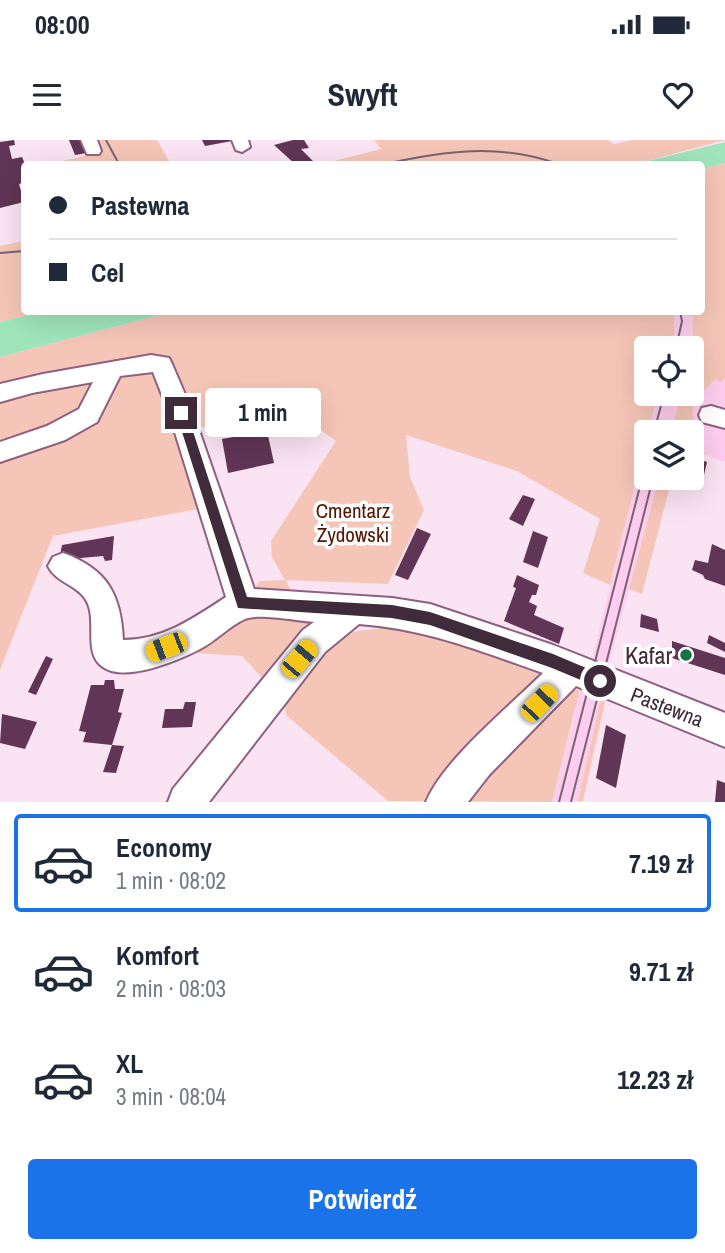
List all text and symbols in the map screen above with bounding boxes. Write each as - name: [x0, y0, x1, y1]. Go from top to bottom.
- text: 08:00: [35, 7, 90, 42]
- text: Swyft: [328, 73, 397, 116]
- icon: menu: [28, 76, 66, 114]
- icon: heart: [659, 76, 697, 114]
- text: Pastewna: [91, 188, 189, 223]
- text: Cel: [91, 255, 124, 290]
- map controls: [634, 336, 704, 490]
- button: locate: [634, 336, 704, 406]
- callout: 1 min: [206, 388, 321, 438]
- route end: [165, 397, 197, 429]
- text: 1 min: [238, 397, 288, 428]
- button: layers: [634, 420, 704, 490]
- park label: Cmentarz Żydowski: [316, 496, 391, 549]
- car: [143, 630, 190, 664]
- car: [278, 636, 321, 682]
- place label: Kafar: [625, 639, 672, 671]
- marker: Kafar: [678, 647, 694, 663]
- route start: [584, 665, 616, 697]
- street label: Pastewna: [627, 680, 708, 734]
- car: [517, 681, 562, 725]
- text: Economy: [116, 830, 212, 865]
- icon: car: [32, 832, 95, 895]
- text: 7.19 zł: [629, 846, 693, 881]
- text: 1 min · 08:02: [116, 865, 226, 896]
- text: Komfort: [116, 938, 199, 973]
- icon: car: [32, 940, 95, 1003]
- text: 9.71 zł: [629, 954, 693, 989]
- text: 2 min · 08:03: [116, 973, 226, 1004]
- text: XL: [116, 1046, 143, 1081]
- icon: car: [32, 1048, 95, 1111]
- text: 12.23 zł: [617, 1062, 693, 1097]
- text: 3 min · 08:04: [116, 1081, 226, 1112]
- button: Potwierdź: [28, 1159, 697, 1239]

